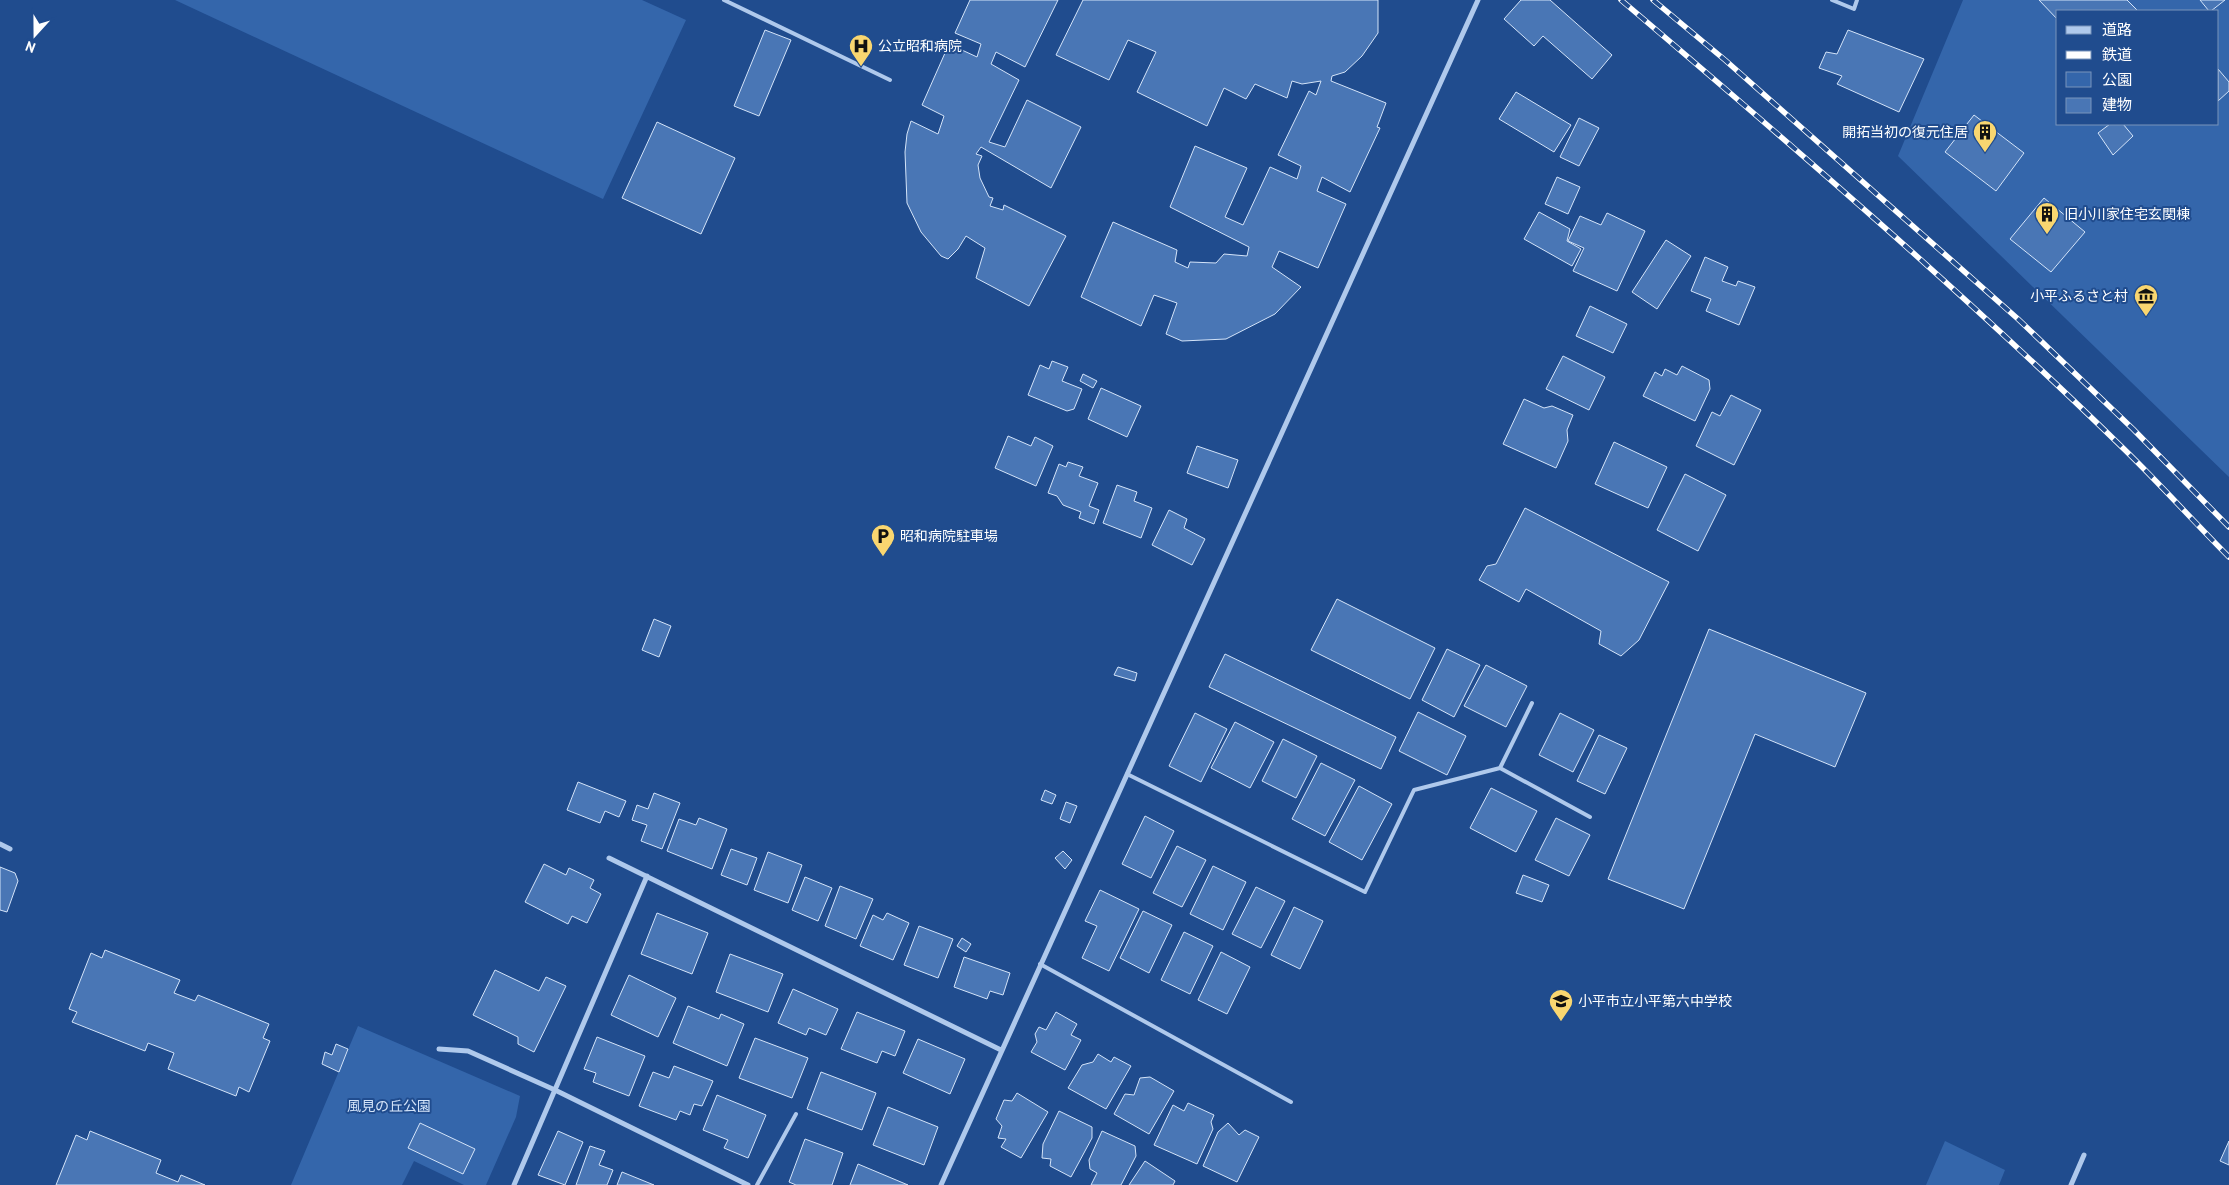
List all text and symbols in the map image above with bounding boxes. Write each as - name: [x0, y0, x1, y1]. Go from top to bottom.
- north arrow: [10, 10, 60, 60]
- legend: [2056, 10, 2219, 125]
- text: 道路: [2102, 20, 2132, 39]
- hospital icon: 公立昭和病院: [848, 33, 874, 67]
- text: N: [23, 37, 38, 57]
- place label: 公立昭和病院: [878, 37, 962, 55]
- text: 鉄道: [2102, 45, 2132, 64]
- text: 公園: [2102, 70, 2132, 89]
- text: 建物: [2102, 95, 2132, 114]
- building icon: 開拓当初の復元住居: [1972, 119, 1998, 153]
- place label: 開拓当初の復元住居: [1842, 123, 1968, 141]
- building icon: 旧小川家住宅玄関棟: [2034, 201, 2060, 235]
- place label: 旧小川家住宅玄関棟: [2064, 205, 2190, 223]
- museum icon: 小平ふるさと村: [2133, 283, 2159, 317]
- place label: 小平ふるさと村: [2030, 287, 2128, 305]
- parking icon: 昭和病院駐車場: [870, 523, 896, 557]
- place label: 昭和病院駐車場: [900, 527, 998, 545]
- school or university icon: 小平市立小平第六中学校: [1548, 988, 1574, 1022]
- place label: 小平市立小平第六中学校: [1578, 992, 1732, 1010]
- park label: 風見の丘公園: [347, 1097, 431, 1115]

